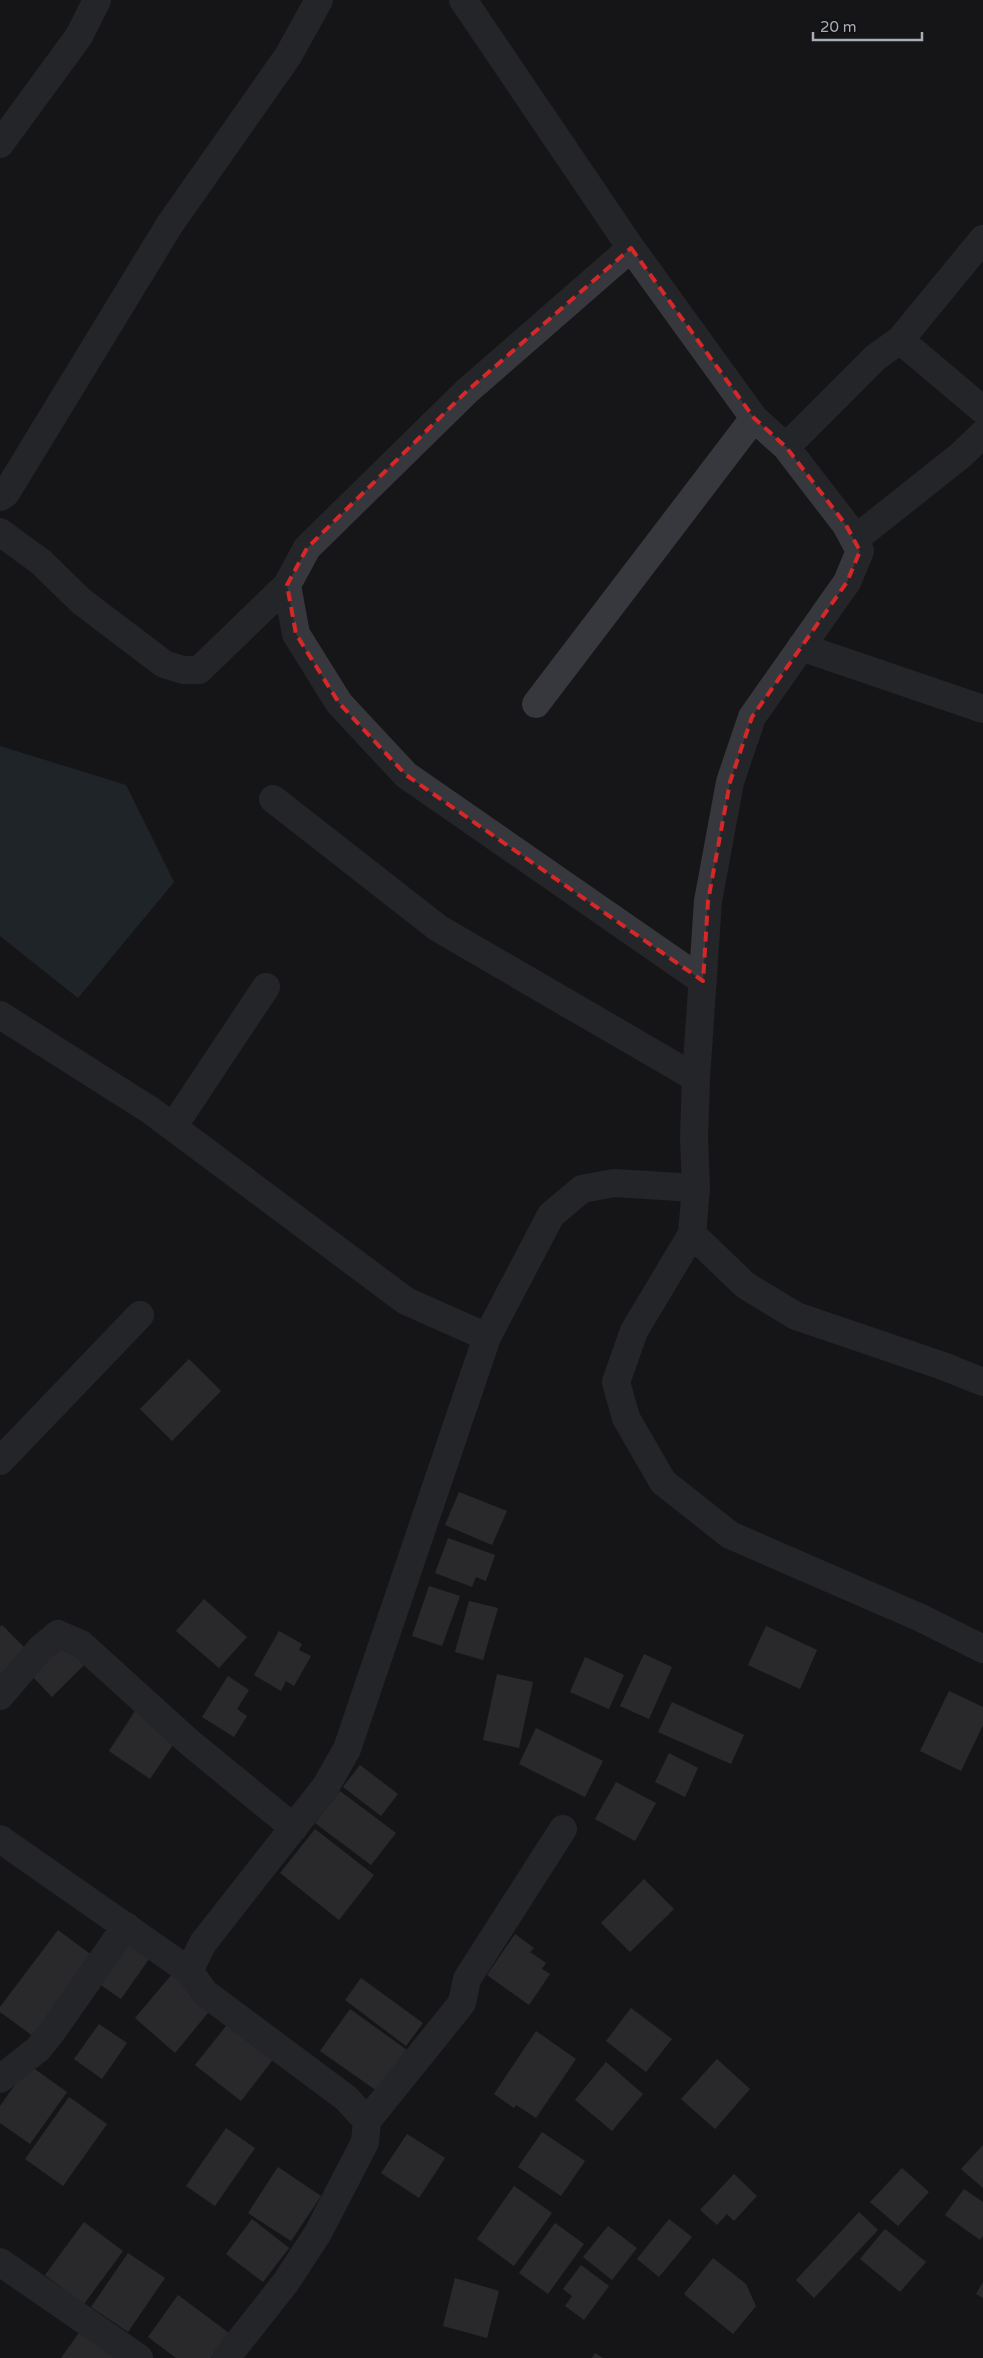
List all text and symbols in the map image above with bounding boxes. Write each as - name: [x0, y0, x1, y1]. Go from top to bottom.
- scale bar: [813, 10, 922, 42]
- text: 20 m: [820, 18, 857, 36]

